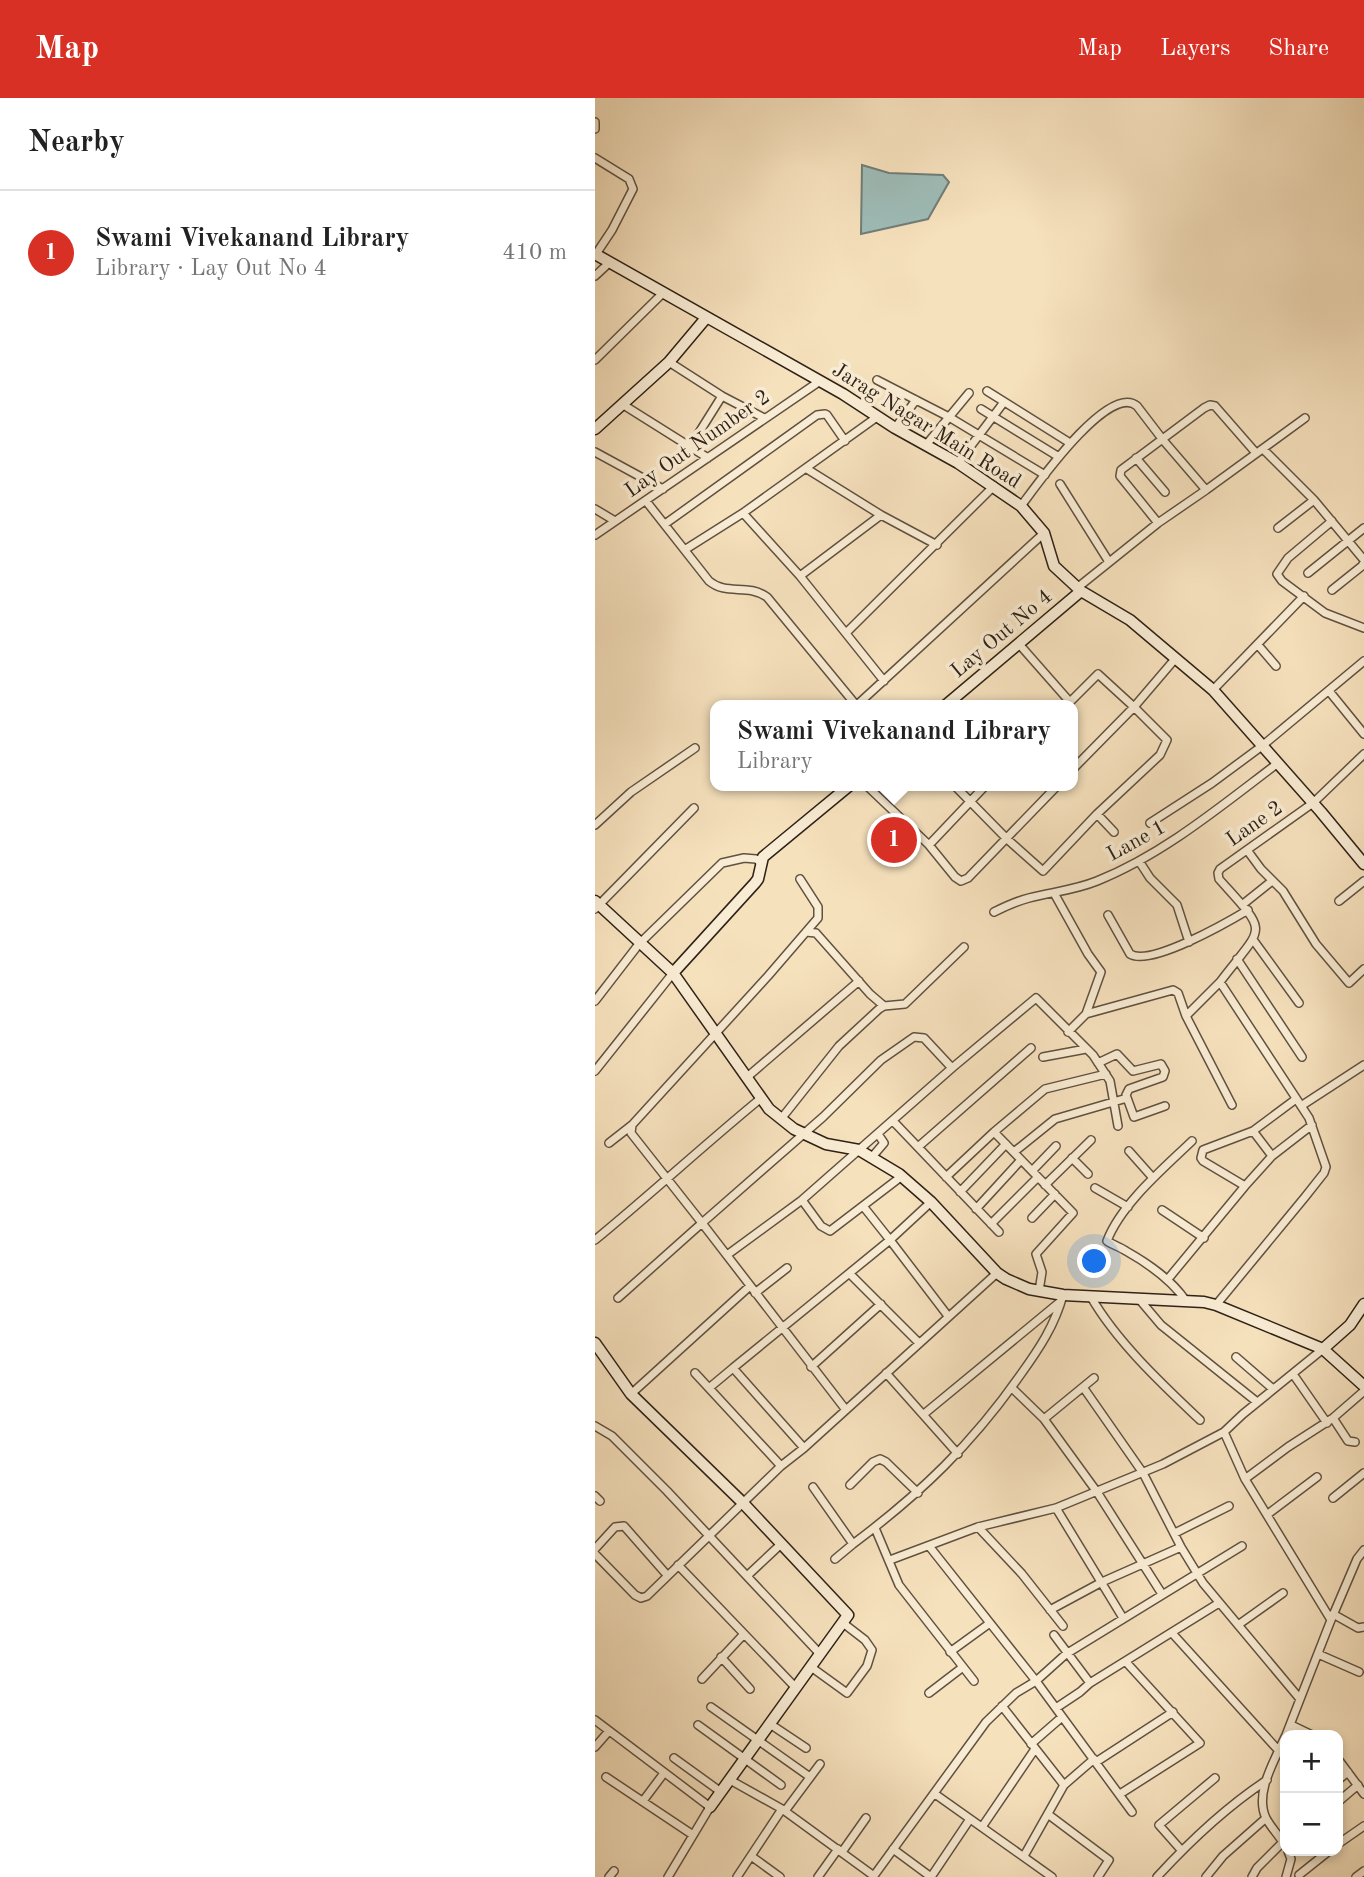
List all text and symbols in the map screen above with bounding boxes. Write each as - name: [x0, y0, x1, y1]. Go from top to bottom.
- text: Map: [35, 33, 99, 66]
- text: Map: [1078, 37, 1122, 61]
- text: Layers: [1160, 37, 1230, 61]
- text: Share: [1268, 37, 1329, 61]
- text: Nearby: [28, 128, 125, 158]
- text: Swami Vivekanand Library: [95, 226, 409, 252]
- text: 1: [44, 241, 58, 264]
- text: 410 m: [502, 241, 567, 264]
- text: Library · Lay Out No 4: [95, 257, 327, 280]
- street label: Jarag Nagar Main Road: [828, 360, 1024, 493]
- street label: Lay Out Number 2: [622, 386, 774, 502]
- street label: Lay Out No 4: [947, 586, 1057, 682]
- popup: [710, 700, 1078, 791]
- text: Swami Vivekanand Library: [737, 719, 1051, 745]
- text: Library: [737, 750, 813, 773]
- street label: Lane 2: [1223, 797, 1287, 851]
- pin: 1: [871, 814, 917, 866]
- street label: Lane 1: [1104, 817, 1170, 866]
- your location: [1077, 1244, 1111, 1278]
- map controls: [1280, 1730, 1343, 1856]
- button: +: [1280, 1730, 1343, 1793]
- button: −: [1280, 1793, 1343, 1856]

